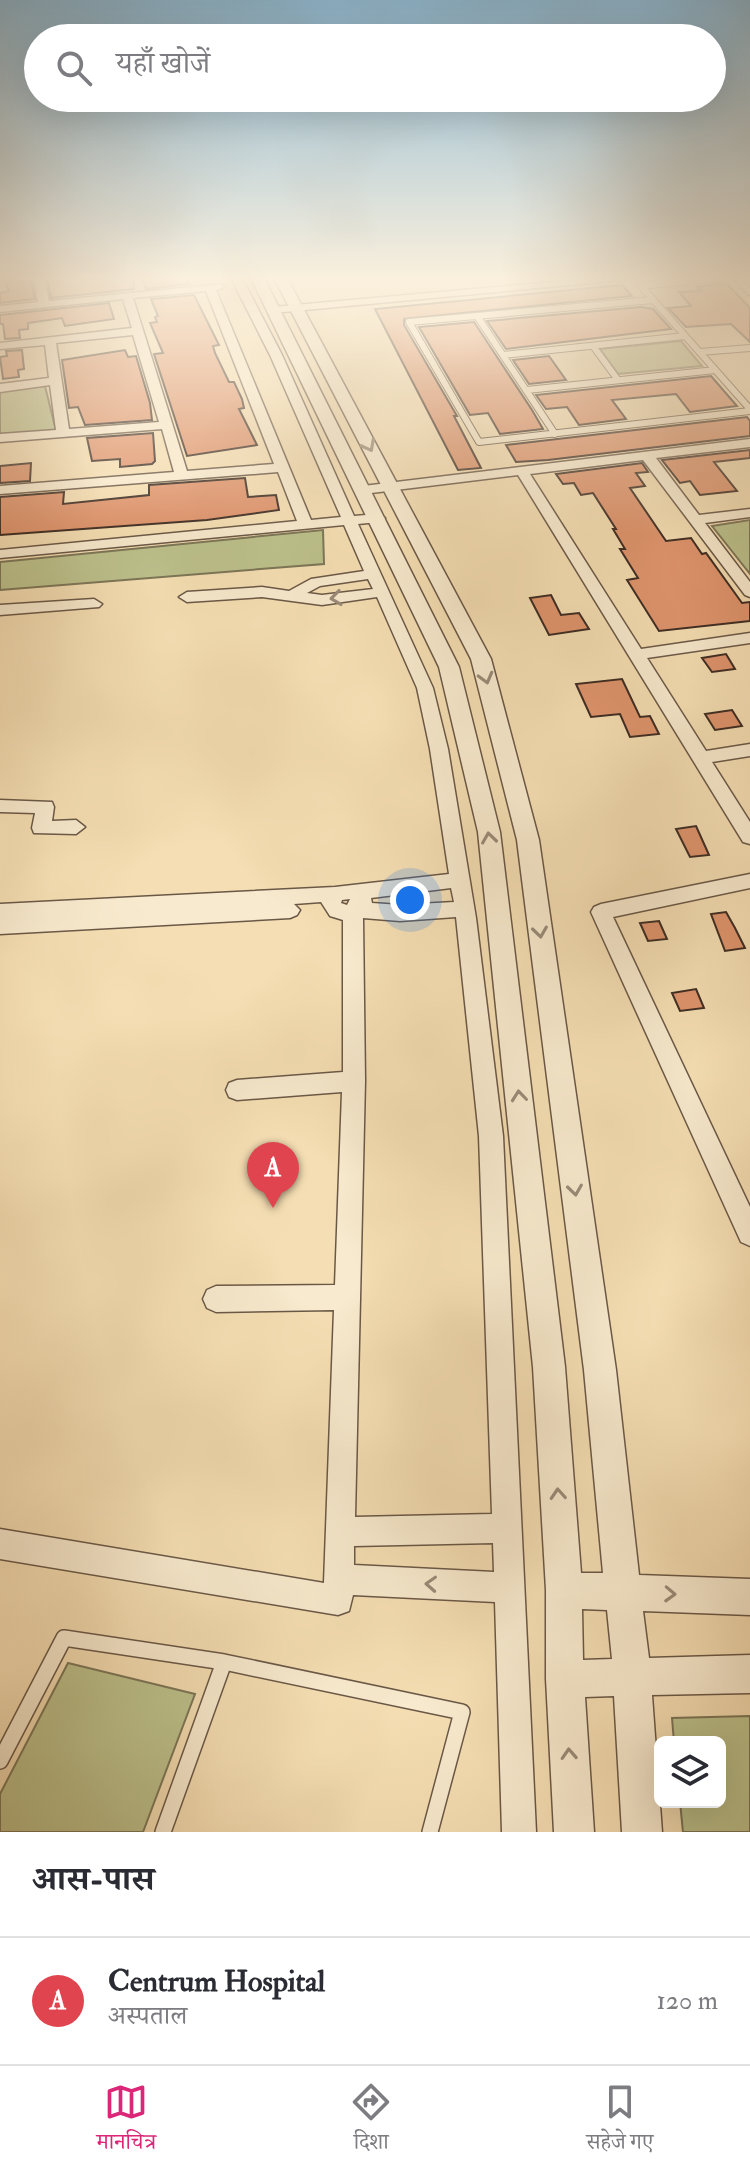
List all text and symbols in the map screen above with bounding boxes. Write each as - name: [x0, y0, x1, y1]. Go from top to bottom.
- search box: [24, 24, 726, 112]
- text: यहाँ खोजें: [116, 45, 210, 82]
- icon: search: [52, 46, 96, 90]
- one-way arrow: [360, 438, 375, 453]
- one-way arrow: [329, 589, 343, 606]
- one-way arrow: [476, 671, 493, 685]
- one-way arrow: [481, 831, 498, 845]
- your location: [390, 880, 430, 920]
- one-way arrow: [531, 925, 548, 939]
- one-way arrow: [510, 1090, 527, 1103]
- pin: A: [247, 1142, 299, 1208]
- one-way arrow: [566, 1183, 583, 1197]
- one-way arrow: [550, 1488, 567, 1501]
- one-way arrow: [424, 1575, 437, 1592]
- one-way arrow: [664, 1586, 677, 1603]
- map controls: [654, 1736, 726, 1808]
- button: layers: [654, 1736, 726, 1808]
- one-way arrow: [561, 1747, 578, 1760]
- text: आस-पास: [32, 1858, 155, 1901]
- text: Centrum Hospital: [108, 1963, 325, 2000]
- text: A: [50, 1985, 66, 2017]
- text: 120 m: [657, 1985, 718, 2017]
- text: अस्पताल: [108, 2000, 187, 2032]
- tab: मानचित्र: [97, 2080, 156, 2163]
- tab: दिशा: [349, 2080, 393, 2163]
- tab: सहेजे गए: [586, 2080, 653, 2163]

